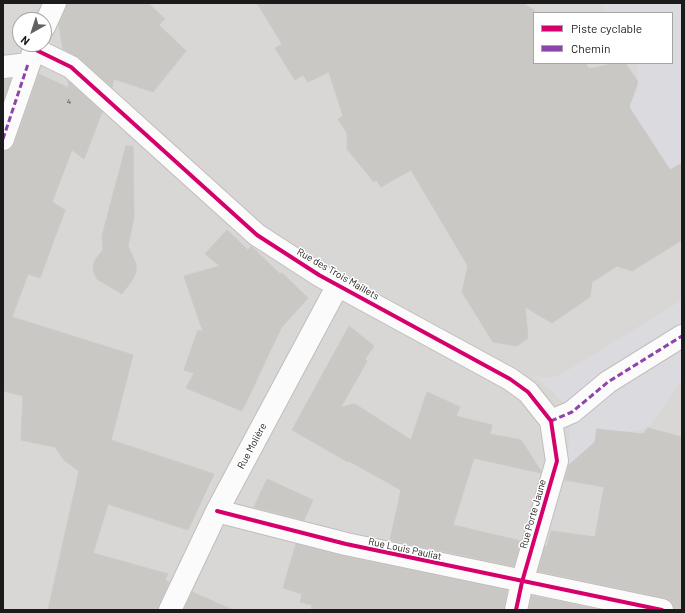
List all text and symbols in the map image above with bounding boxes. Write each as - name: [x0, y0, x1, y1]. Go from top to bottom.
- north arrow: [12, 12, 52, 52]
- legend: [533, 12, 673, 64]
- text: Piste cyclable: [571, 21, 642, 35]
- text: N: [18, 34, 32, 48]
- text: Chemin: [571, 41, 611, 55]
- house number: 4: [67, 96, 71, 106]
- street label: Rue des Trois Maillets: [295, 246, 381, 302]
- street label: Rue Molière: [235, 421, 269, 471]
- street label: Rue Porte Jaune: [517, 478, 549, 550]
- street label: Rue Louis Pauliat: [367, 535, 443, 563]

